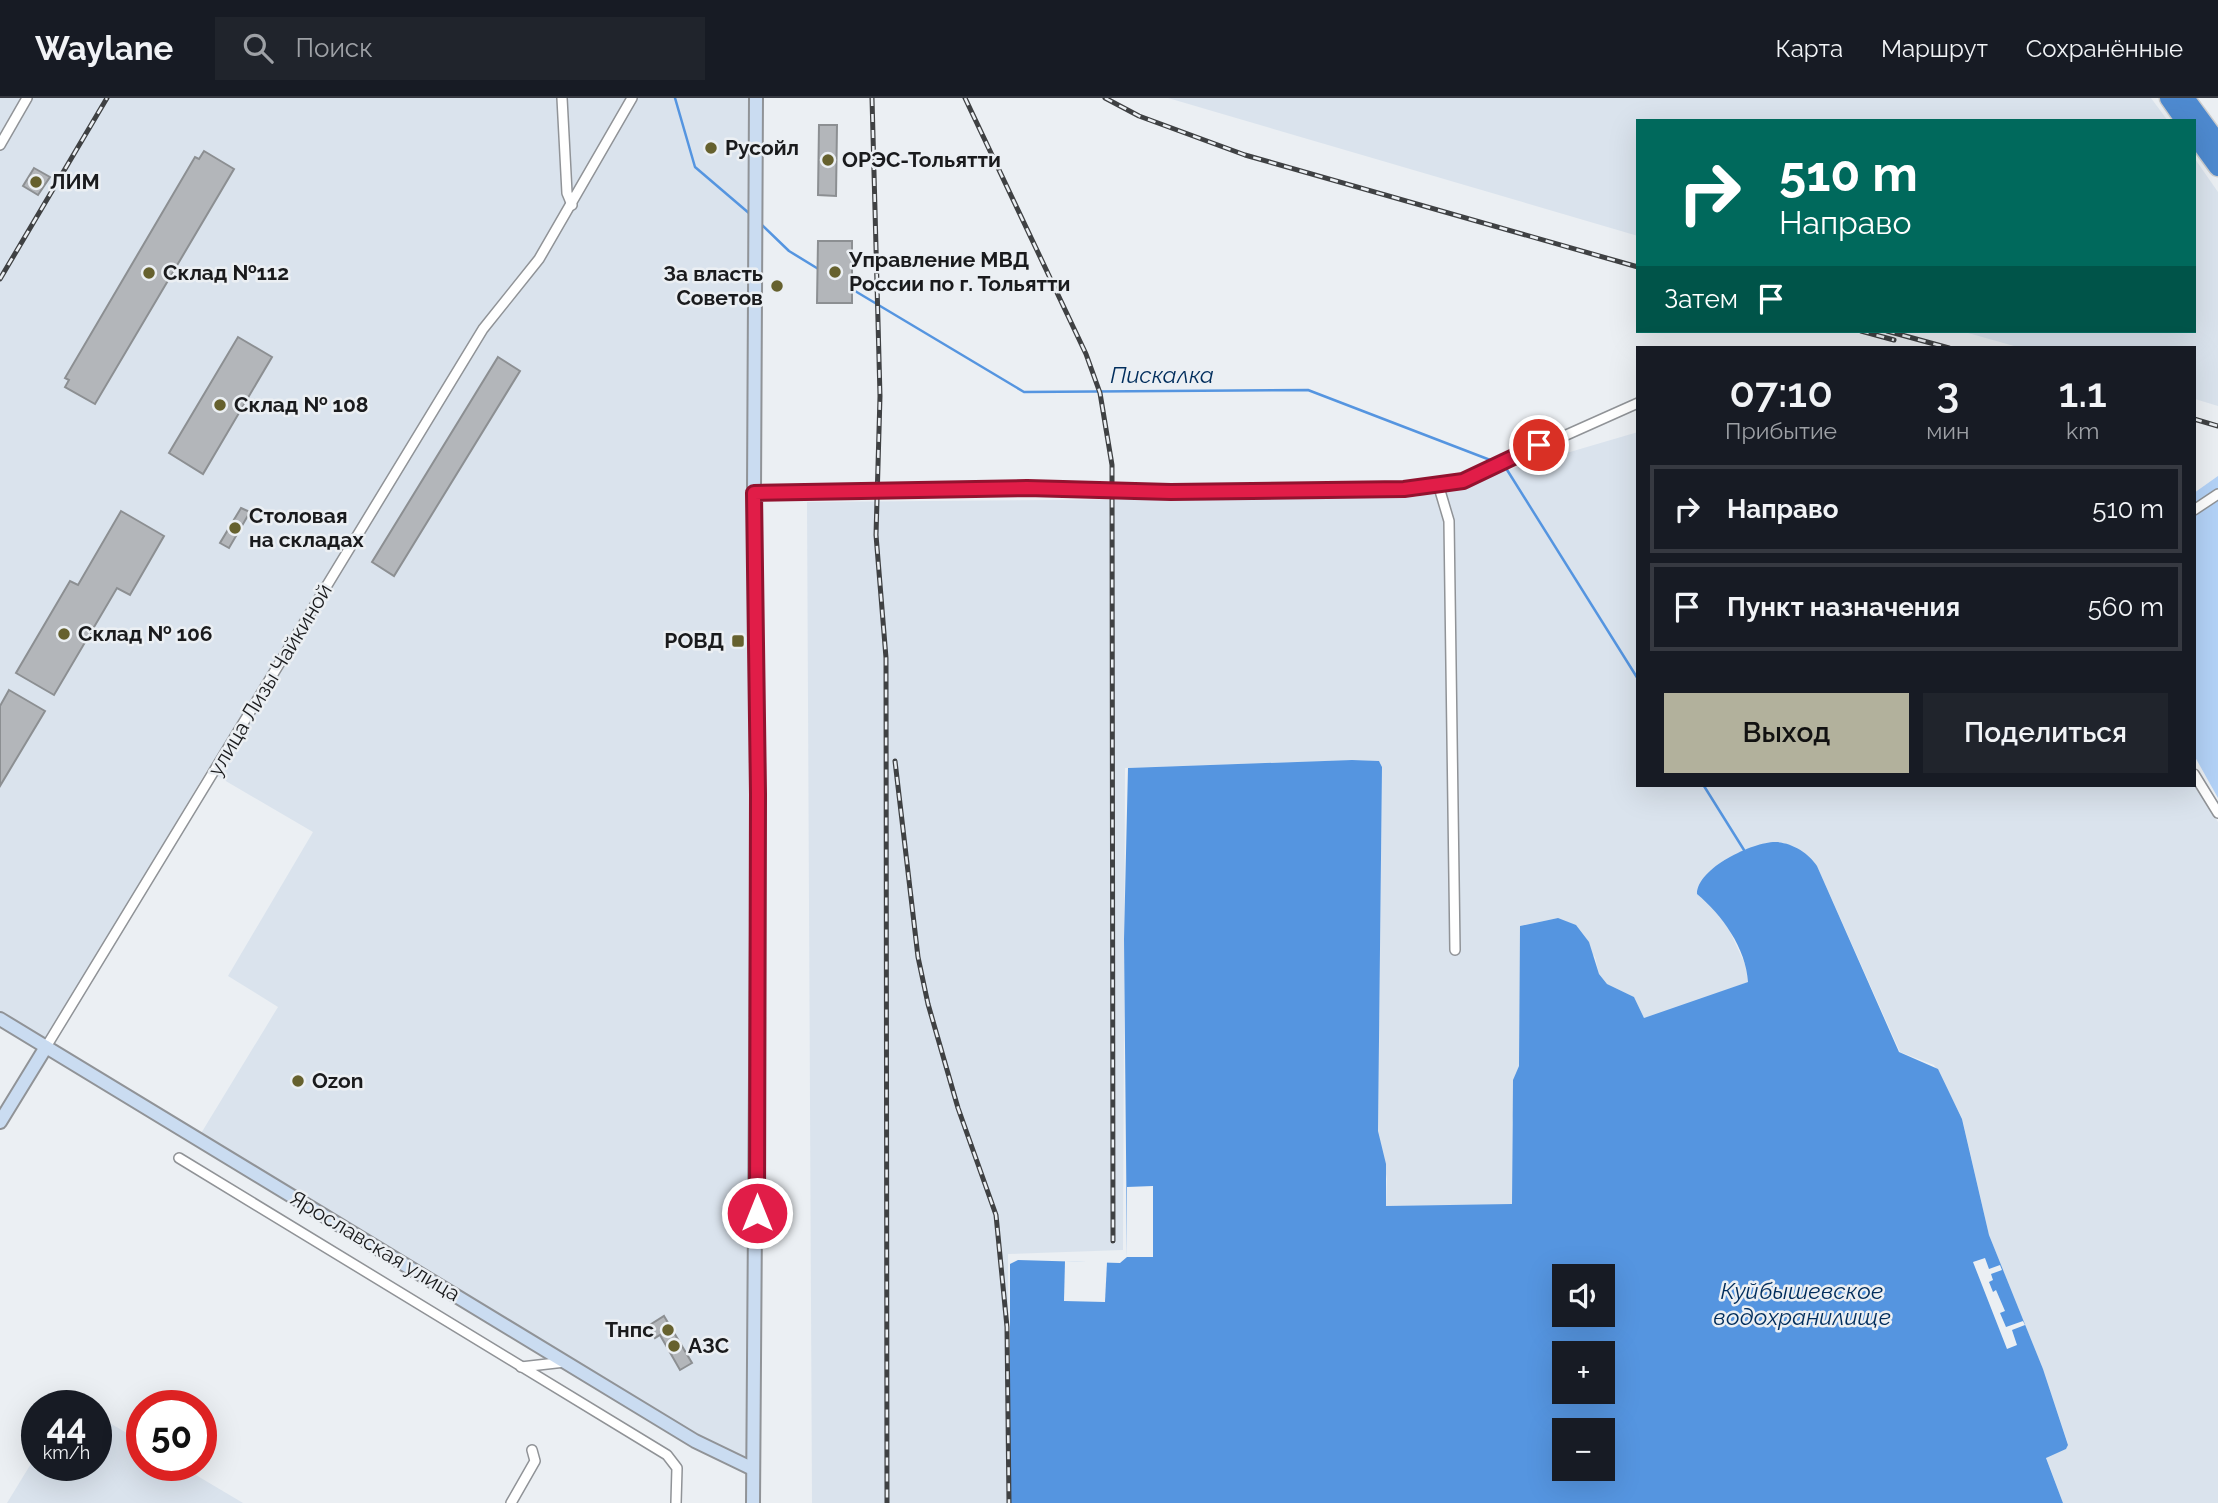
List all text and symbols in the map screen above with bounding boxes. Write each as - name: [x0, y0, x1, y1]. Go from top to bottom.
- search box: [215, 17, 705, 80]
- text: Waylane: [35, 29, 173, 68]
- icon: search: [239, 29, 277, 67]
- text: Поиск: [295, 33, 373, 63]
- text: Карта: [1775, 34, 1843, 63]
- text: Маршрут: [1881, 34, 1988, 63]
- text: Сохранённые: [2026, 34, 2183, 63]
- place label: Русойл: [725, 135, 799, 160]
- marker: Русойл: [703, 140, 719, 156]
- text: 510 m: [1779, 145, 1918, 202]
- place label: ОРЭС-Тольятти: [842, 147, 1001, 172]
- icon: right: [1664, 147, 1755, 238]
- marker: ОРЭС-Тольятти: [820, 152, 836, 168]
- place label: ЛИМ: [50, 169, 100, 194]
- marker: ЛИМ: [28, 174, 44, 190]
- text: Направо: [1779, 204, 1911, 241]
- place label: Управление МВД России по г. Тольятти: [848, 247, 1070, 296]
- place label: Склад №112: [163, 260, 289, 285]
- place label: За власть Советов: [663, 261, 763, 310]
- marker: Управление МВД России по г. Тольятти: [827, 264, 843, 280]
- marker: Склад №112: [141, 265, 157, 281]
- marker: За власть Советов: [769, 278, 785, 294]
- icon: arrive: [1752, 280, 1790, 318]
- text: Затем: [1664, 284, 1738, 314]
- water label: Пискалка: [1110, 361, 1214, 388]
- text: 07:10: [1729, 368, 1833, 417]
- text: 3: [1936, 368, 1959, 417]
- text: 1.1: [2058, 368, 2107, 417]
- place label: Склад № 108: [234, 392, 368, 417]
- marker: Склад № 108: [212, 397, 228, 413]
- pin: [1509, 415, 1569, 475]
- text: Прибытие: [1725, 417, 1837, 444]
- text: мин: [1926, 417, 1969, 444]
- text: km: [2066, 417, 2099, 444]
- icon: arrive: [1520, 426, 1558, 464]
- icon: right: [1668, 490, 1706, 528]
- text: Направо: [1727, 494, 1838, 524]
- text: 510 m: [2092, 494, 2164, 524]
- place label: Столовая на складах: [249, 503, 364, 552]
- marker: Столовая на складах: [227, 520, 243, 536]
- street label: улица Лизы Чайкиной: [202, 579, 337, 780]
- icon: arrive: [1668, 588, 1706, 626]
- text: Пункт назначения: [1727, 592, 1960, 622]
- text: 560 m: [2088, 592, 2164, 622]
- place label: Склад № 106: [78, 621, 213, 646]
- marker: Склад № 106: [56, 626, 72, 642]
- place label: РОВД: [664, 628, 724, 653]
- marker: РОВД: [730, 633, 746, 649]
- button: Выход: [1664, 693, 1909, 773]
- button: Поделиться: [1923, 693, 2168, 773]
- place label: Ozon: [312, 1068, 363, 1093]
- marker: Ozon: [290, 1073, 306, 1089]
- position arrow: [720, 1176, 794, 1250]
- street label: Ярославская улица: [286, 1185, 465, 1306]
- map controls: [1552, 1264, 1615, 1481]
- button: sound: [1552, 1264, 1615, 1327]
- water label: Куйбышевское водохранилище: [1713, 1277, 1891, 1330]
- place label: Тнпс: [605, 1317, 654, 1342]
- marker: Тнпс: [660, 1322, 676, 1338]
- place label: АЗС: [688, 1333, 729, 1358]
- marker: АЗС: [666, 1338, 682, 1354]
- button: +: [1552, 1341, 1615, 1404]
- speed limit sign: 50: [126, 1390, 217, 1481]
- text: 44: [47, 1406, 86, 1447]
- button: −: [1552, 1418, 1615, 1481]
- text: km/h: [43, 1442, 90, 1463]

